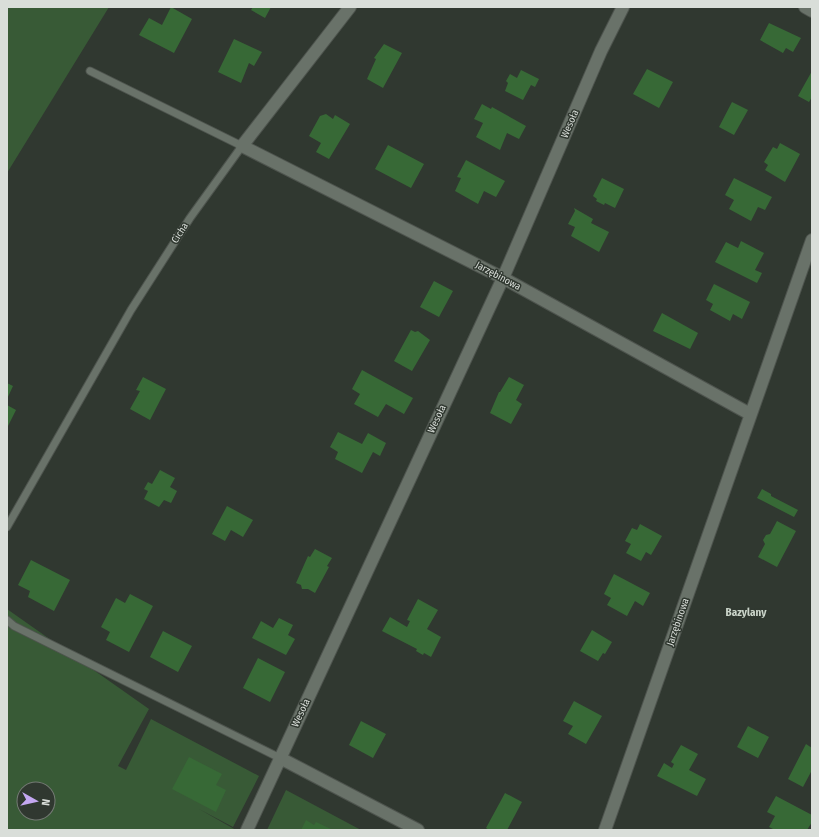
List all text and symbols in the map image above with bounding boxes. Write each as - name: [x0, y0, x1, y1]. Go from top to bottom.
- street label: Wesoła: [559, 108, 581, 140]
- street label: Cicha: [169, 220, 191, 246]
- street label: Jarzębinowa: [473, 259, 523, 293]
- street label: Wesoła: [425, 403, 449, 435]
- street label: Jarzębinowa: [664, 597, 692, 647]
- district label: Bazylany: [726, 606, 767, 619]
- street label: Wesoła: [289, 697, 313, 729]
- north arrow: [16, 781, 56, 821]
- text: N: [39, 798, 52, 806]

